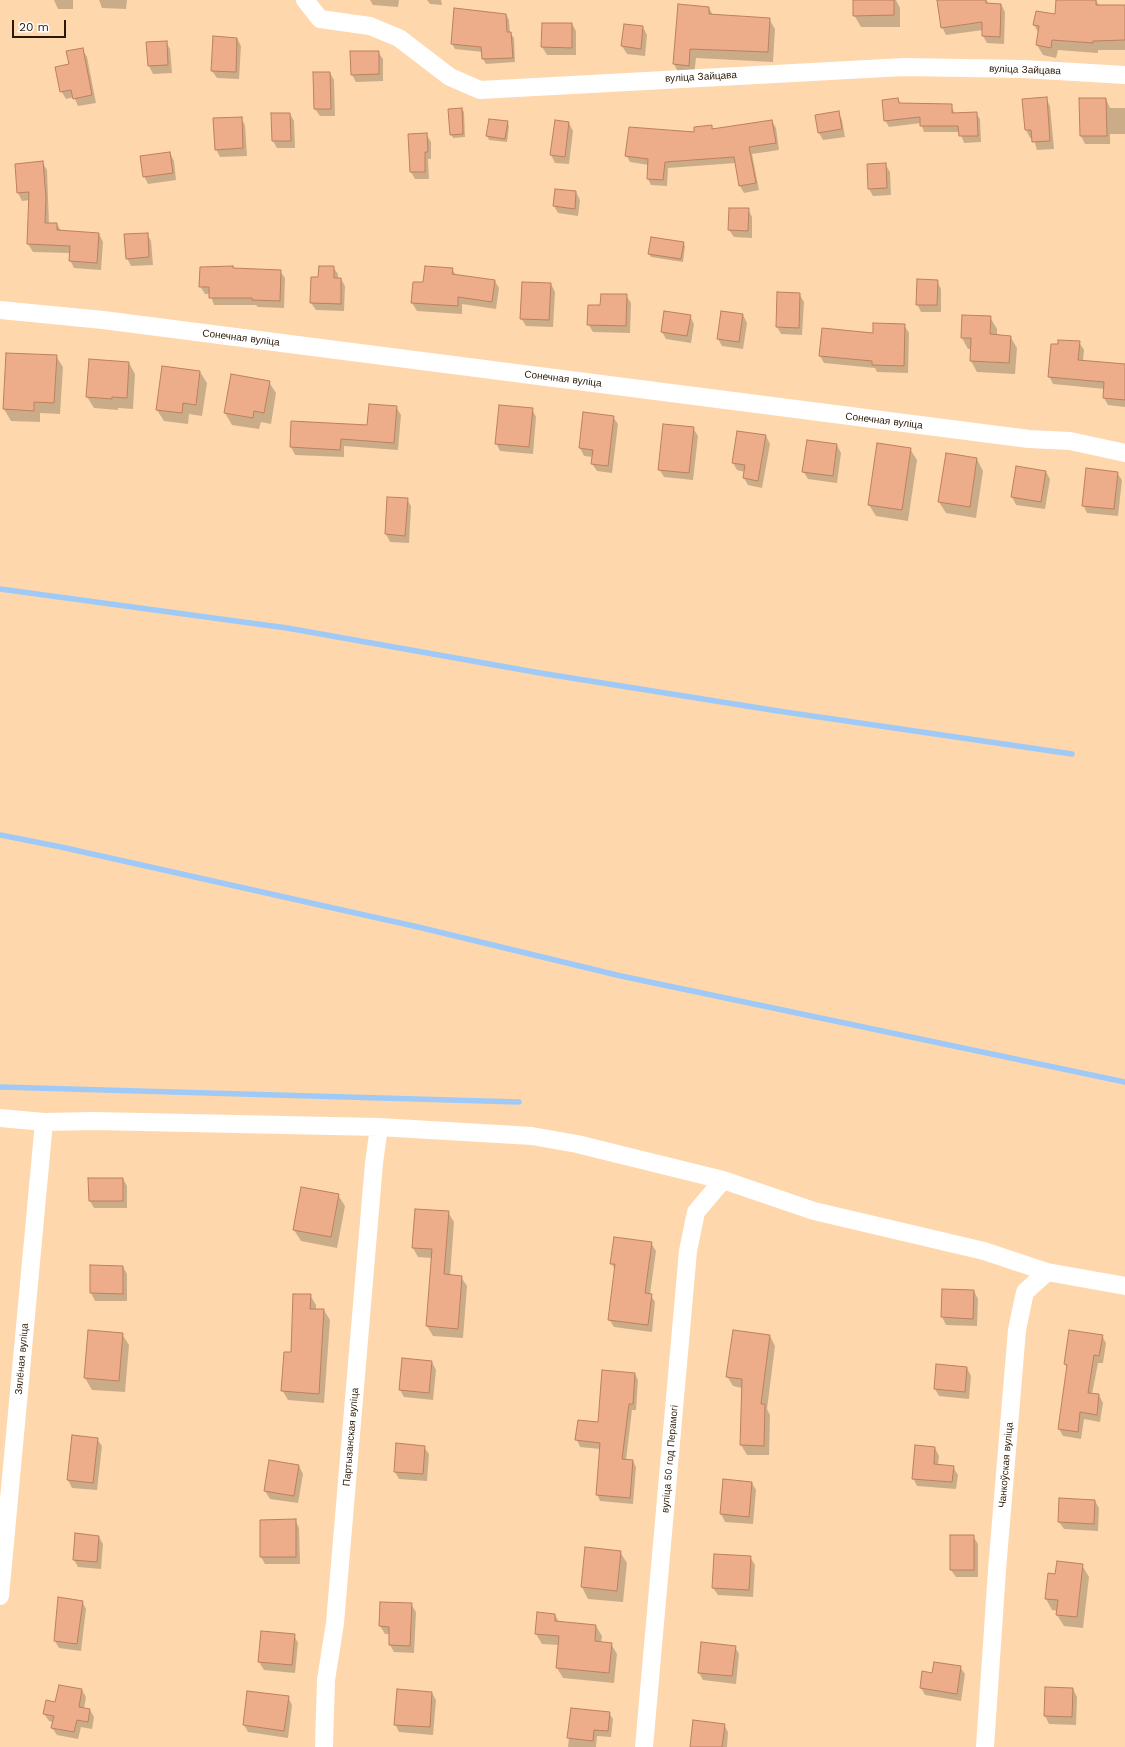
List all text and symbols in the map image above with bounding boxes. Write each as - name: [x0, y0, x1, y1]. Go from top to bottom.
- scale bar: [14, 12, 68, 38]
- text: 20 m: [19, 20, 49, 34]
- street label: вуліца Зайцава: [989, 63, 1061, 77]
- street label: вуліца Зайцава: [665, 69, 737, 85]
- street label: Сонечная вуліца: [202, 327, 280, 349]
- street label: Сонечная вуліца: [524, 368, 602, 390]
- street label: Сонечная вуліца: [845, 410, 923, 432]
- street label: Зялёная вуліца: [13, 1323, 31, 1395]
- street label: Партызанская вуліца: [341, 1387, 361, 1487]
- street label: вуліца 50 год Перамогі: [659, 1405, 681, 1513]
- street label: Чанкоўская вуліца: [996, 1422, 1016, 1508]

